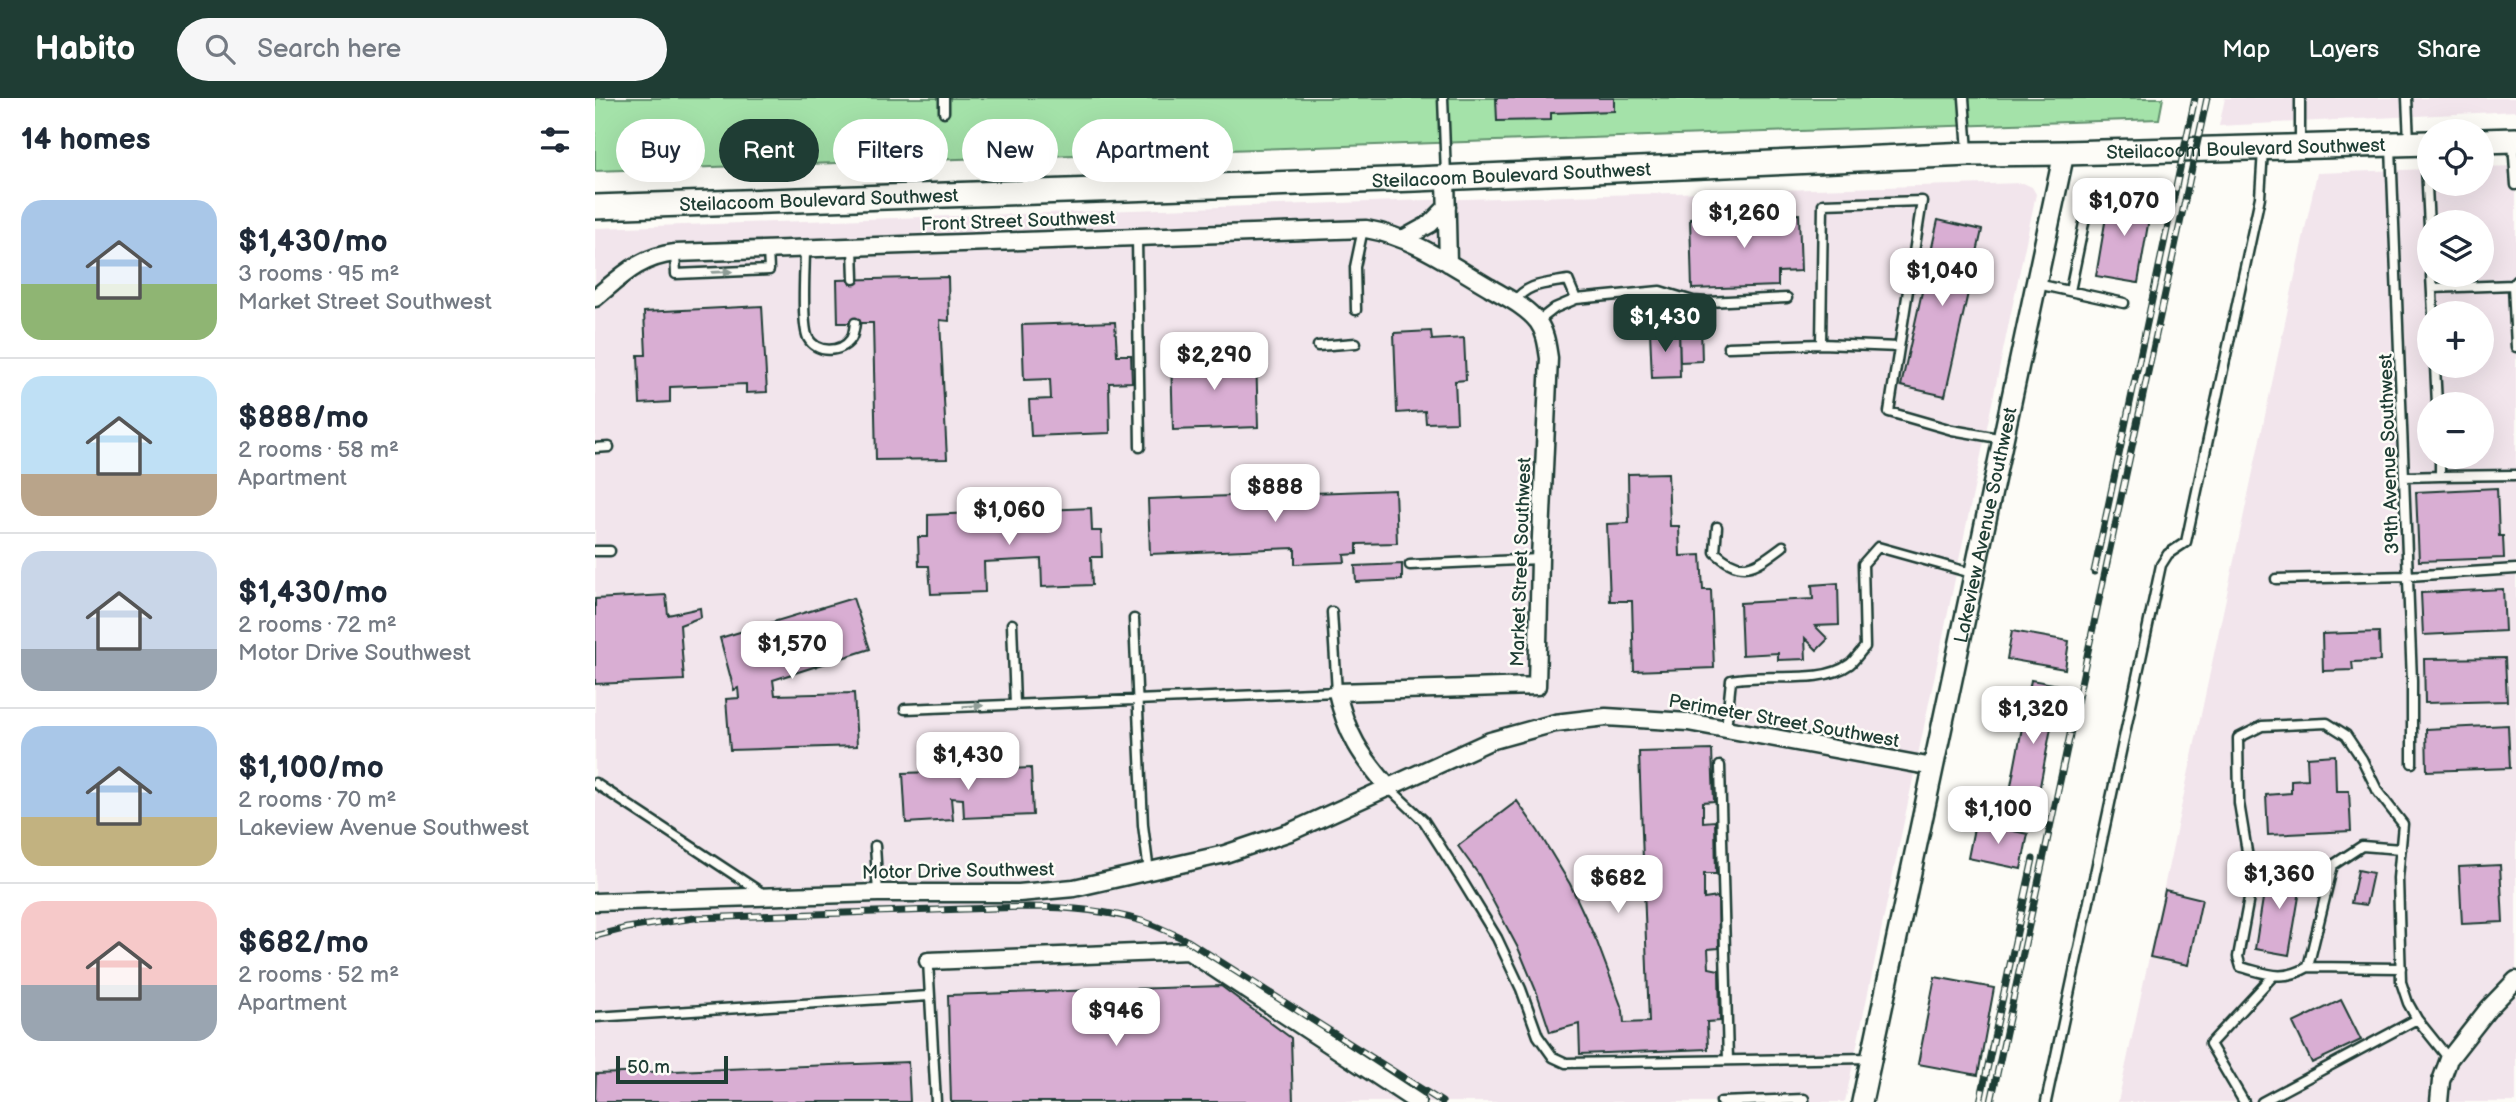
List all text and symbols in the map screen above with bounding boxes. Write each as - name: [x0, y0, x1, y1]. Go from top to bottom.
- search box: [177, 18, 667, 81]
- text: Habito: [35, 29, 135, 69]
- icon: search: [201, 30, 239, 68]
- text: Search here: [257, 34, 401, 65]
- text: Map: [2222, 35, 2270, 64]
- text: Layers: [2308, 35, 2379, 64]
- text: Share: [2417, 35, 2481, 64]
- chip: Buy: [616, 119, 705, 182]
- chip: Rent: [719, 119, 819, 182]
- chip: Filters: [833, 119, 948, 182]
- chip: New: [962, 119, 1058, 182]
- chip: Apartment: [1072, 119, 1233, 182]
- map controls: [2417, 119, 2494, 469]
- button: locate: [2417, 119, 2494, 196]
- icon: filters: [536, 121, 574, 159]
- text: 14 homes: [21, 122, 150, 158]
- street label: Steilacoom Boulevard Southwest: [2106, 134, 2386, 165]
- street label: Steilacoom Boulevard Southwest: [1372, 158, 1652, 193]
- pin: $1,070: [2067, 178, 2181, 238]
- street label: Steilacoom Boulevard Southwest: [679, 185, 959, 217]
- text: $1,070: [2088, 187, 2160, 215]
- pin: $1,260: [1687, 190, 1801, 250]
- text: $1,260: [1708, 199, 1780, 227]
- street label: Front Street Southwest: [920, 207, 1116, 236]
- button: layers: [2417, 210, 2494, 287]
- text: $1,430/mo: [238, 224, 388, 260]
- icon: home: [77, 228, 161, 312]
- pin: $1,040: [1885, 248, 1999, 308]
- text: $1,040: [1906, 257, 1978, 285]
- text: 3 rooms · 95 m²: [238, 260, 399, 288]
- one-way arrow: [711, 267, 733, 278]
- text: Market Street Southwest: [238, 288, 492, 316]
- pin: $1,430: [1608, 294, 1722, 354]
- button: +: [2417, 301, 2494, 378]
- text: $1,430: [1629, 303, 1701, 331]
- pin: $2,290: [1157, 332, 1271, 392]
- text: $2,290: [1176, 341, 1252, 369]
- street label: 39th Avenue Southwest: [2374, 353, 2404, 555]
- button: −: [2417, 392, 2494, 469]
- text: $888/mo: [238, 400, 369, 436]
- icon: home: [77, 404, 161, 488]
- street label: Lakeview Avenue Southwest: [1950, 405, 2023, 645]
- text: 2 rooms · 58 m²: [238, 436, 399, 464]
- street label: Market Street Southwest: [1506, 457, 1537, 667]
- text: Apartment: [238, 464, 347, 492]
- pin: $888: [1234, 464, 1316, 524]
- text: $888: [1247, 473, 1303, 501]
- pin: $1,060: [952, 488, 1066, 547]
- text: $1,060: [973, 496, 1045, 524]
- text: $1,430/mo: [238, 575, 388, 611]
- icon: home: [77, 579, 161, 663]
- text: 2 rooms · 72 m²: [238, 611, 397, 639]
- pin: $1,570: [735, 622, 849, 681]
- text: $1,570: [757, 630, 827, 658]
- text: Motor Drive Southwest: [238, 639, 471, 667]
- pin: $1,320: [1976, 686, 2090, 746]
- street label: Perimeter Street Southwest: [1667, 690, 1901, 753]
- text: $1,320: [1997, 695, 2069, 723]
- one-way arrow: [963, 700, 985, 711]
- pin: $1,430: [911, 732, 1025, 792]
- text: $1,430: [932, 741, 1004, 769]
- text: $1,100/mo: [238, 750, 384, 786]
- icon: home: [77, 754, 161, 838]
- text: 2 rooms · 70 m²: [238, 786, 397, 814]
- pin: $1,100: [1941, 786, 2055, 846]
- text: $1,100: [1964, 795, 2032, 823]
- text: Lakeview Avenue Southwest: [238, 814, 529, 842]
- pin: $1,360: [2222, 852, 2336, 911]
- pin: $682: [1577, 856, 1659, 915]
- street label: Motor Drive Southwest: [862, 858, 1055, 885]
- text: $1,360: [2243, 860, 2315, 888]
- text: $682: [1590, 864, 1646, 892]
- text: $682/mo: [238, 925, 369, 961]
- icon: home: [77, 929, 161, 1013]
- text: 2 rooms · 52 m²: [238, 961, 399, 989]
- pin: $946: [1075, 988, 1157, 1048]
- text: Apartment: [238, 989, 347, 1017]
- text: $946: [1088, 997, 1144, 1025]
- scale bar: [616, 1053, 728, 1085]
- text: 50 m: [627, 1056, 670, 1079]

